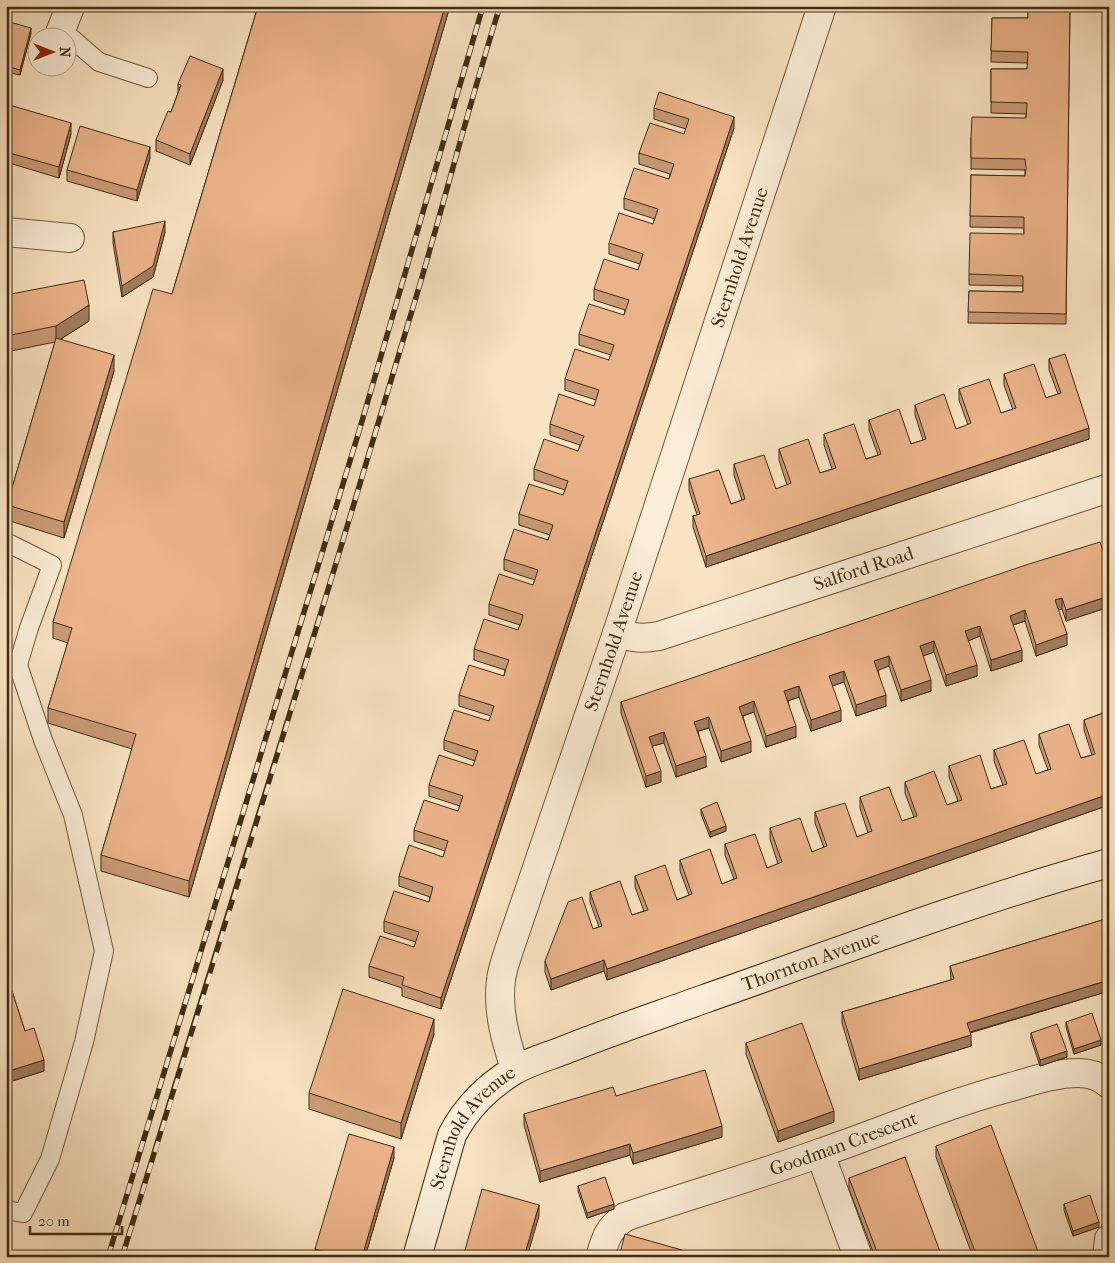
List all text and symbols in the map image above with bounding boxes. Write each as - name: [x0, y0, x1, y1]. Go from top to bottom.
- north arrow: [28, 28, 78, 78]
- text: N: [56, 47, 73, 58]
- street label: Sternhold Avenue: [707, 185, 773, 330]
- street label: Salford Road: [811, 542, 917, 595]
- street label: Sternhold Avenue: [580, 569, 647, 714]
- street label: Thornton Avenue: [739, 926, 883, 996]
- street label: Sternhold Avenue: [426, 1061, 519, 1192]
- street label: Goodman Crescent: [767, 1107, 921, 1180]
- scale bar: [30, 1203, 122, 1235]
- text: 20 m: [38, 1212, 70, 1230]

